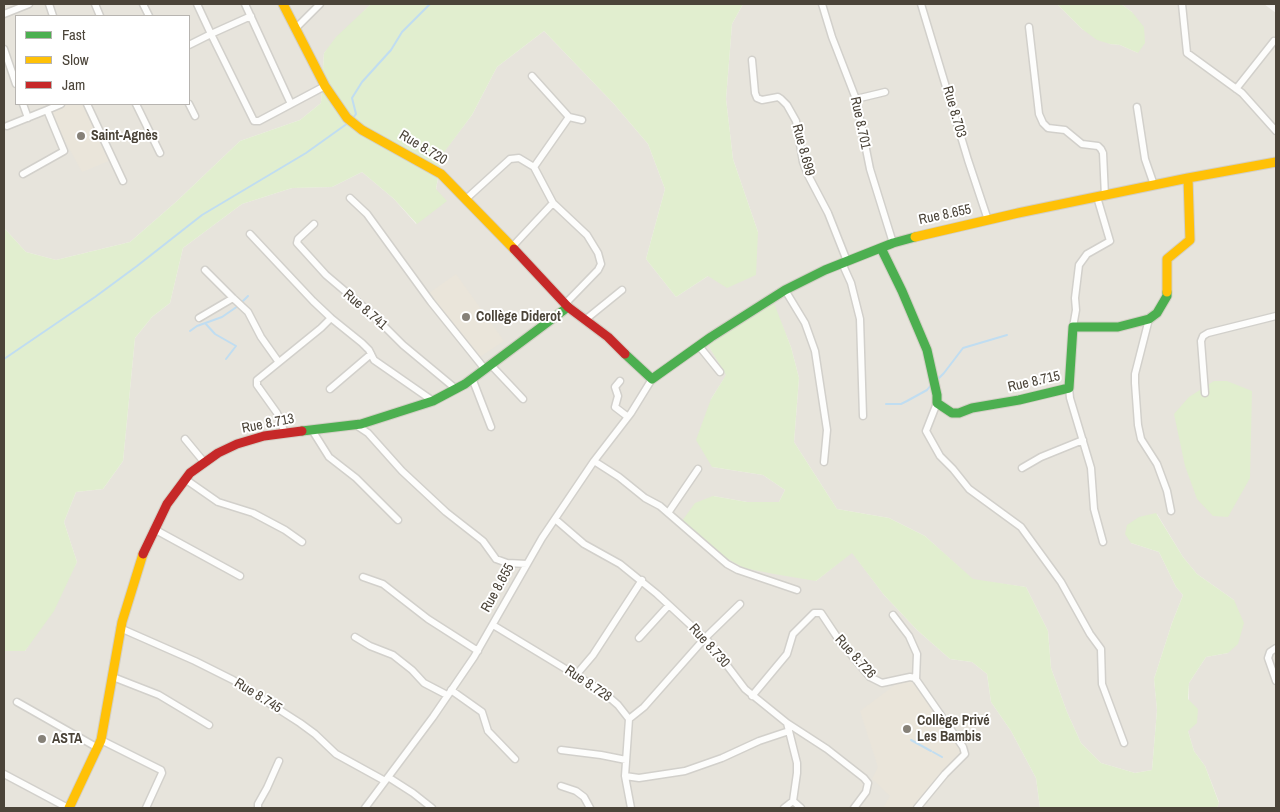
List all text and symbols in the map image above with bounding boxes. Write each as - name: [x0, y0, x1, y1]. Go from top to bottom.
- legend: [15, 15, 190, 105]
- text: Fast: [62, 24, 85, 45]
- text: Slow: [62, 49, 89, 70]
- text: Jam: [62, 74, 85, 95]
- street label: Rue 8.703: [939, 84, 969, 140]
- street label: Rue 8.701: [846, 95, 874, 151]
- street label: Rue 8.699: [788, 122, 818, 178]
- street label: Rue 8.720: [396, 127, 450, 169]
- place label: Saint-Agnès: [91, 128, 158, 144]
- marker: Saint-Agnès: [75, 130, 87, 142]
- street label: Rue 8.655: [917, 201, 973, 229]
- street label: Rue 8.741: [339, 286, 391, 334]
- place label: Collège Diderot: [476, 309, 561, 325]
- marker: Collège Diderot: [460, 311, 472, 323]
- street label: Rue 8.715: [1006, 368, 1062, 396]
- street label: Rue 8.713: [240, 411, 296, 437]
- street label: Rue 8.655: [478, 561, 518, 615]
- street label: Rue 8.730: [685, 621, 733, 671]
- street label: Rue 8.726: [831, 632, 879, 682]
- street label: Rue 8.728: [561, 662, 615, 706]
- street label: Rue 8.745: [231, 675, 285, 717]
- place label: Collège Privé Les Bambis: [917, 713, 990, 746]
- marker: Collège Privé Les Bambis: [901, 723, 913, 735]
- place label: ASTA: [52, 731, 82, 747]
- marker: ASTA: [36, 733, 48, 745]

